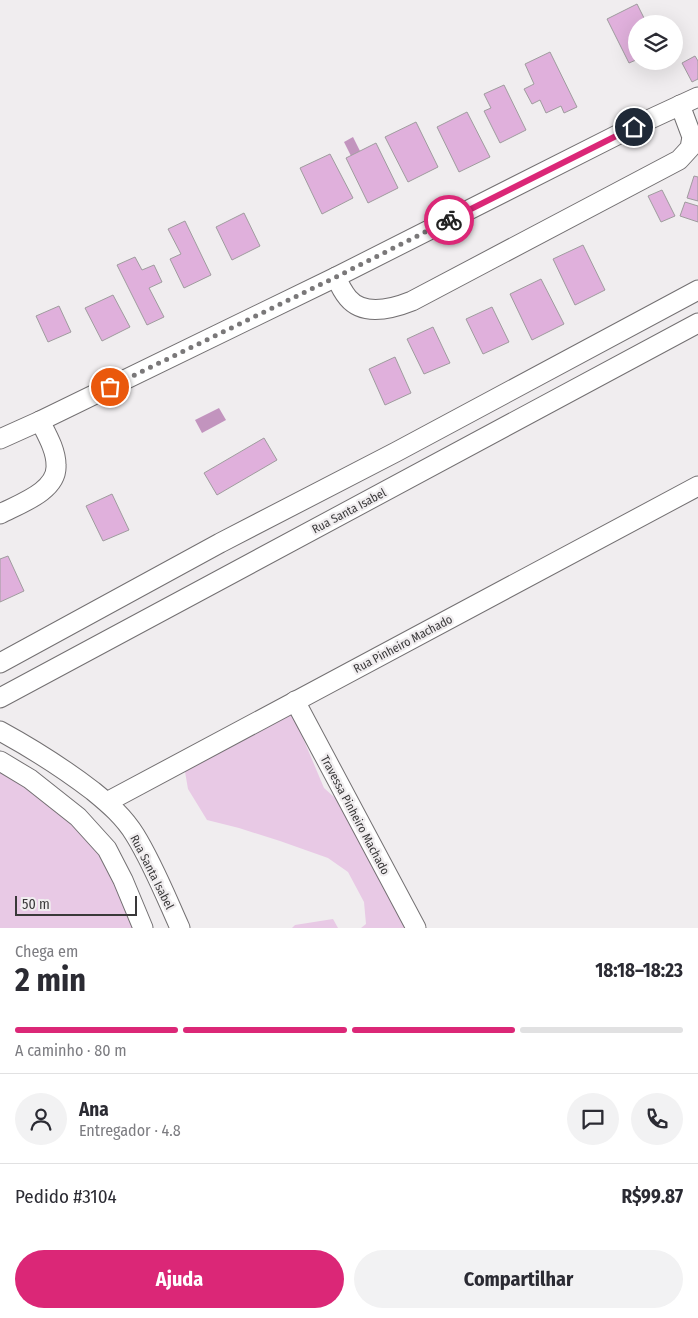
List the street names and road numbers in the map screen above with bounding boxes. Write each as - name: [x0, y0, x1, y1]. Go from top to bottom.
- street label: Rua Santa Isabel: [310, 486, 388, 536]
- street label: Rua Pinheiro Machado: [351, 612, 455, 676]
- street label: Travessa Pinheiro Machado: [318, 753, 392, 877]
- street label: Rua Santa Isabel: [127, 832, 177, 912]

